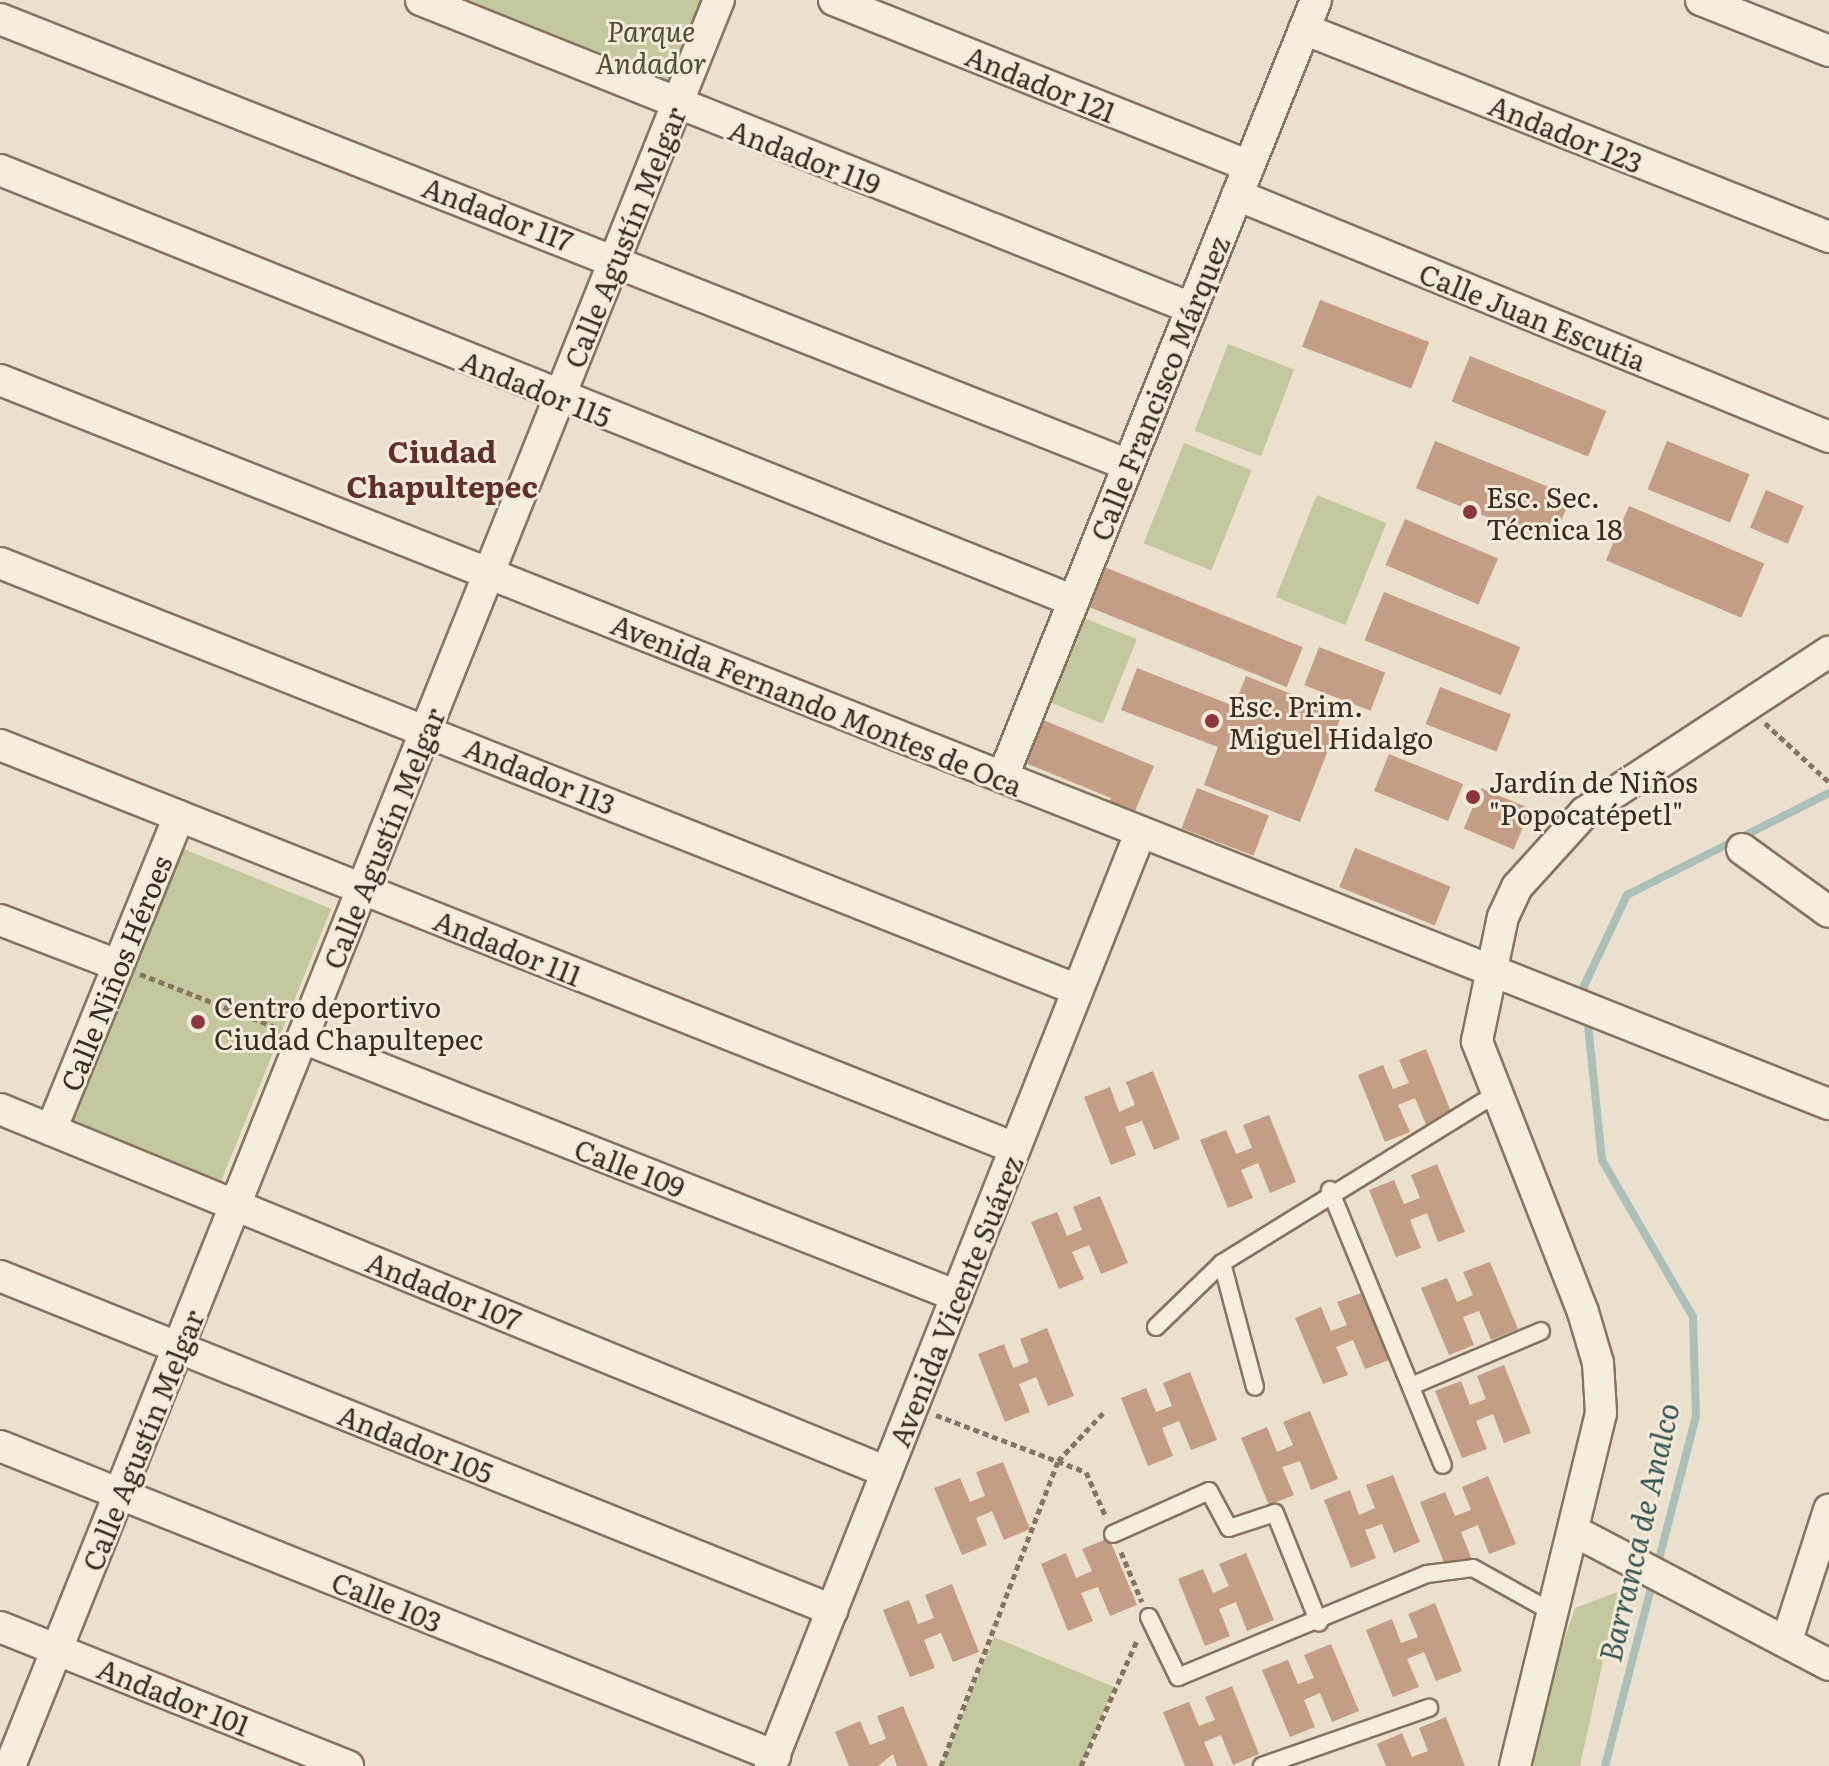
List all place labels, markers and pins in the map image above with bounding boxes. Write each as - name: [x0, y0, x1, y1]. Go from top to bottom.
- place label: Esc. Sec. Técnica 18: [1486, 479, 1623, 545]
- marker: Esc. Sec. Técnica 18: [1461, 503, 1479, 521]
- place label: Esc. Prim. Miguel Hidalgo: [1228, 688, 1433, 754]
- marker: Esc. Prim. Miguel Hidalgo: [1203, 712, 1221, 730]
- place label: Jardín de Niños "Popocatépetl": [1489, 764, 1698, 830]
- marker: Jardín de Niños "Popocatépetl": [1464, 788, 1482, 806]
- place label: Centro deportivo Ciudad Chapultepec: [214, 989, 483, 1055]
- marker: Centro deportivo Ciudad Chapultepec: [189, 1013, 207, 1031]

